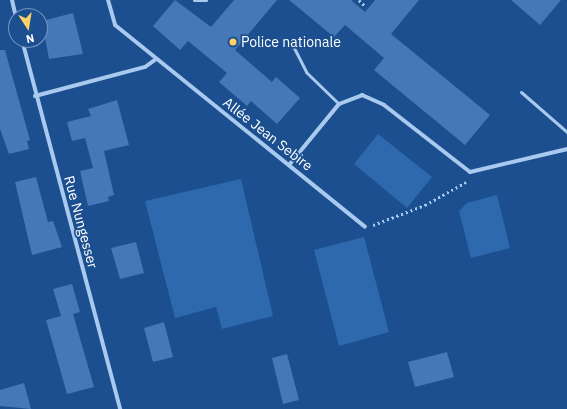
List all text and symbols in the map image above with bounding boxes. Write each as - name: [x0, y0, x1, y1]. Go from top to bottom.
- north arrow: [8, 8, 48, 48]
- text: N: [25, 31, 36, 46]
- place label: Police nationale: [241, 34, 341, 50]
- marker: Police nationale: [228, 37, 238, 47]
- street label: Allée Jean Sebire: [220, 94, 316, 174]
- street label: Rue Nungesser: [61, 174, 101, 270]

